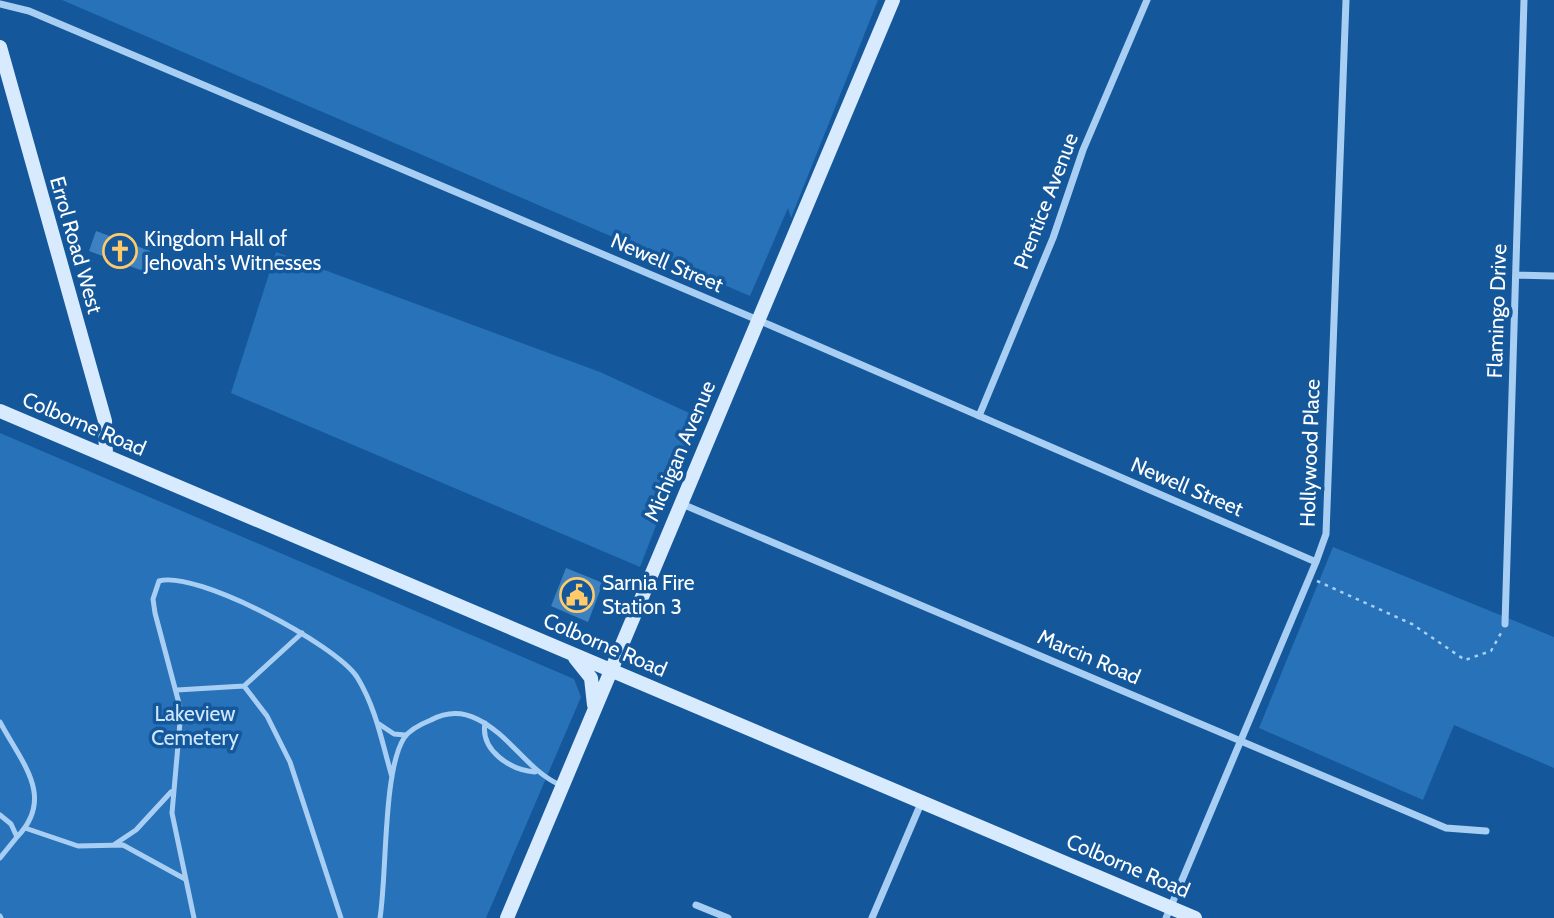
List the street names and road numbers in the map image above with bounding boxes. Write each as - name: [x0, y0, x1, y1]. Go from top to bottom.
- street label: Prentice Avenue: [1008, 129, 1083, 272]
- street label: Errol Road West: [45, 173, 108, 316]
- street label: Newell Street: [607, 228, 727, 297]
- street label: Flamingo Drive: [1482, 243, 1511, 379]
- street label: Michigan Avenue: [639, 377, 720, 525]
- street label: Hollywood Place: [1294, 378, 1325, 527]
- street label: Colborne Road: [19, 386, 150, 461]
- street label: Newell Street: [1127, 452, 1247, 521]
- street label: Colborne Road: [540, 607, 671, 682]
- street label: Marcin Road: [1034, 624, 1144, 689]
- street label: Colborne Road: [1063, 828, 1194, 903]

